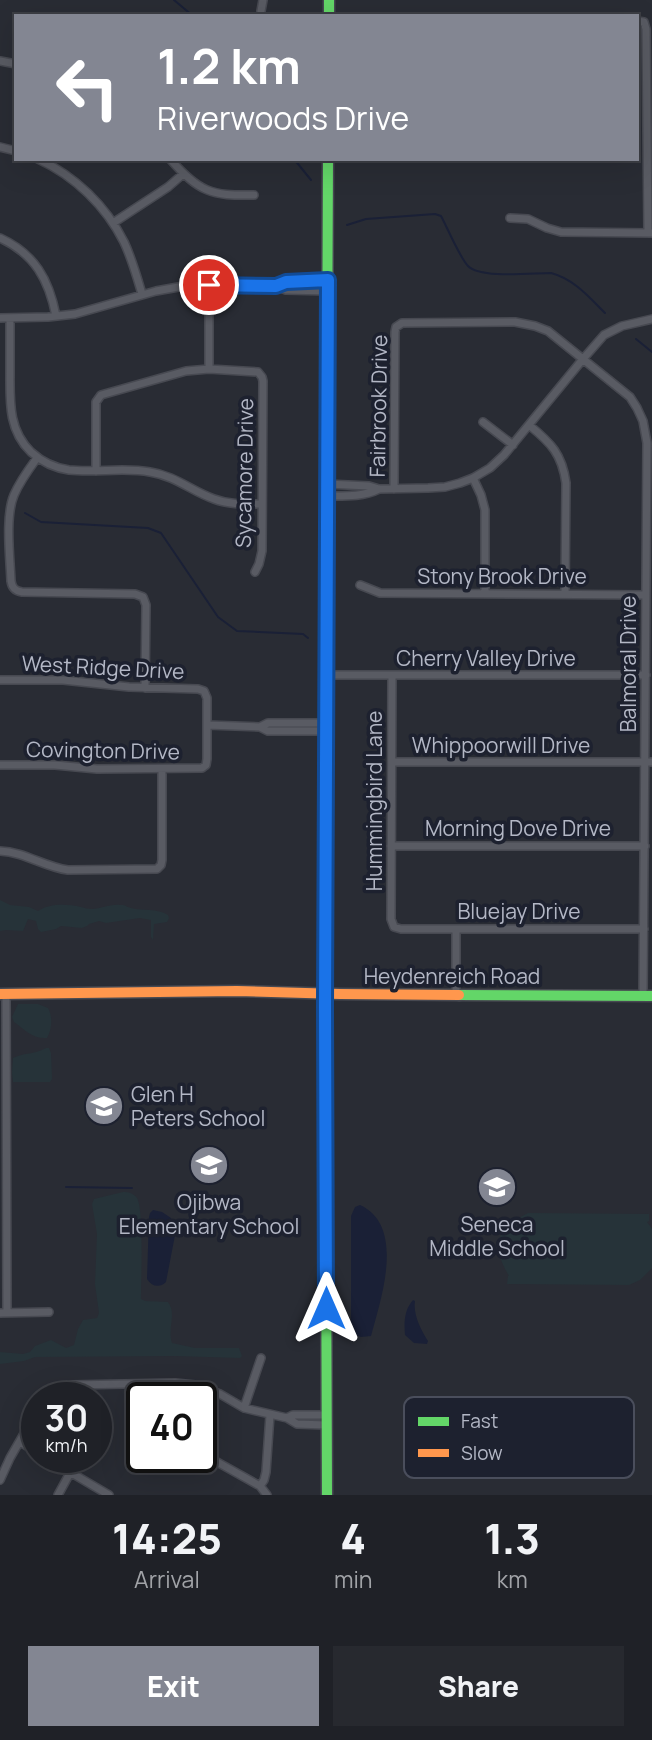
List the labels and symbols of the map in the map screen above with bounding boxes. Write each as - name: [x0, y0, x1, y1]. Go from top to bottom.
- pin: [179, 255, 239, 315]
- street label: Fairbrook Drive: [363, 334, 393, 478]
- street label: Sycamore Drive: [229, 398, 259, 548]
- street label: Stony Brook Drive: [417, 562, 587, 590]
- street label: Balmoral Drive: [614, 596, 642, 732]
- street label: Cherry Valley Drive: [396, 644, 576, 672]
- street label: West Ridge Drive: [21, 649, 185, 685]
- street label: Hummingbird Lane: [360, 711, 388, 891]
- street label: Whippoorwill Drive: [412, 731, 590, 759]
- street label: Covington Drive: [26, 735, 180, 765]
- street label: Morning Dove Drive: [425, 814, 611, 842]
- street label: Bluejay Drive: [457, 897, 581, 925]
- street label: Heydenreich Road: [364, 962, 540, 990]
- place label: Glen H Peters School: [131, 1080, 265, 1132]
- school or university icon: Glen H Peters School: [83, 1085, 125, 1127]
- school or university icon: Ojibwa Elementary School: [188, 1144, 230, 1186]
- school or university icon: Seneca Middle School: [476, 1166, 518, 1208]
- place label: Ojibwa Elementary School: [119, 1188, 299, 1240]
- place label: Seneca Middle School: [429, 1210, 565, 1262]
- position arrow: [289, 1271, 363, 1345]
- speed limit sign: 40: [126, 1382, 217, 1473]
- legend: [404, 1397, 634, 1478]
- text: Fast: [461, 1408, 498, 1434]
- text: Slow: [461, 1440, 503, 1466]

